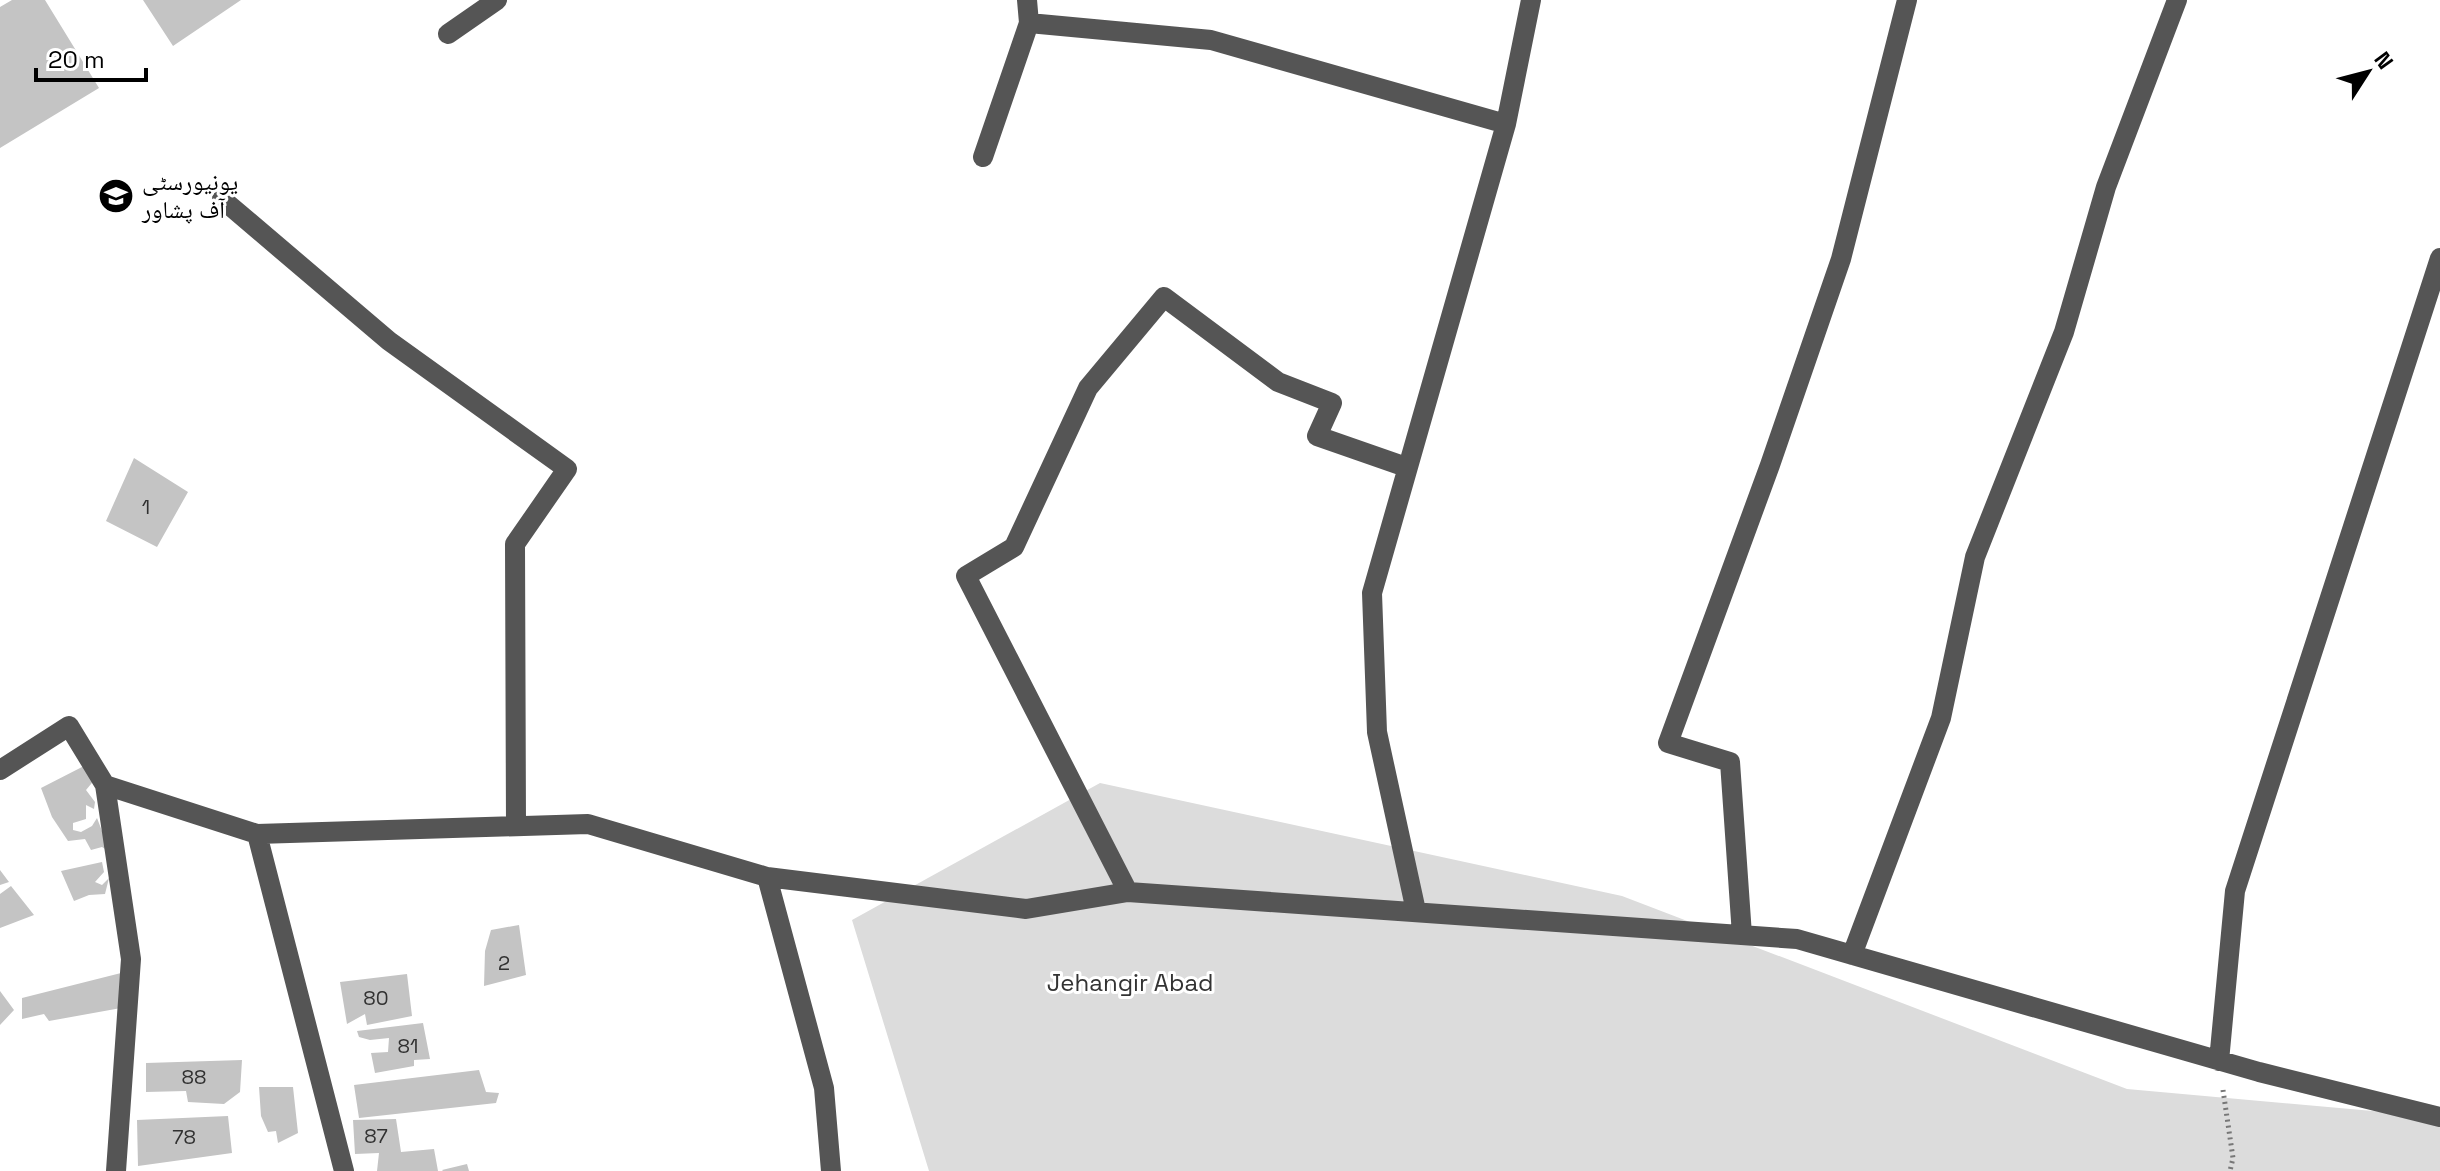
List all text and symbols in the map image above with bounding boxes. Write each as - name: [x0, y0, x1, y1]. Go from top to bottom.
- scale bar: [36, 32, 146, 82]
- north arrow: [2328, 32, 2408, 112]
- text: 20 m: [48, 44, 105, 75]
- text: N: [2369, 46, 2400, 74]
- place label: یونیورسٹی آف پشاور: [141, 166, 238, 225]
- school or university icon: یونیورسٹی آف پشاور: [97, 177, 135, 215]
- house number: 1: [142, 494, 150, 520]
- house number: 2: [498, 950, 510, 976]
- park label: Jehangir Abad: [1047, 967, 1213, 998]
- house number: 80: [363, 985, 389, 1011]
- house number: 81: [398, 1033, 418, 1059]
- house number: 88: [182, 1064, 206, 1090]
- house number: 87: [364, 1123, 388, 1149]
- house number: 78: [172, 1124, 196, 1150]

